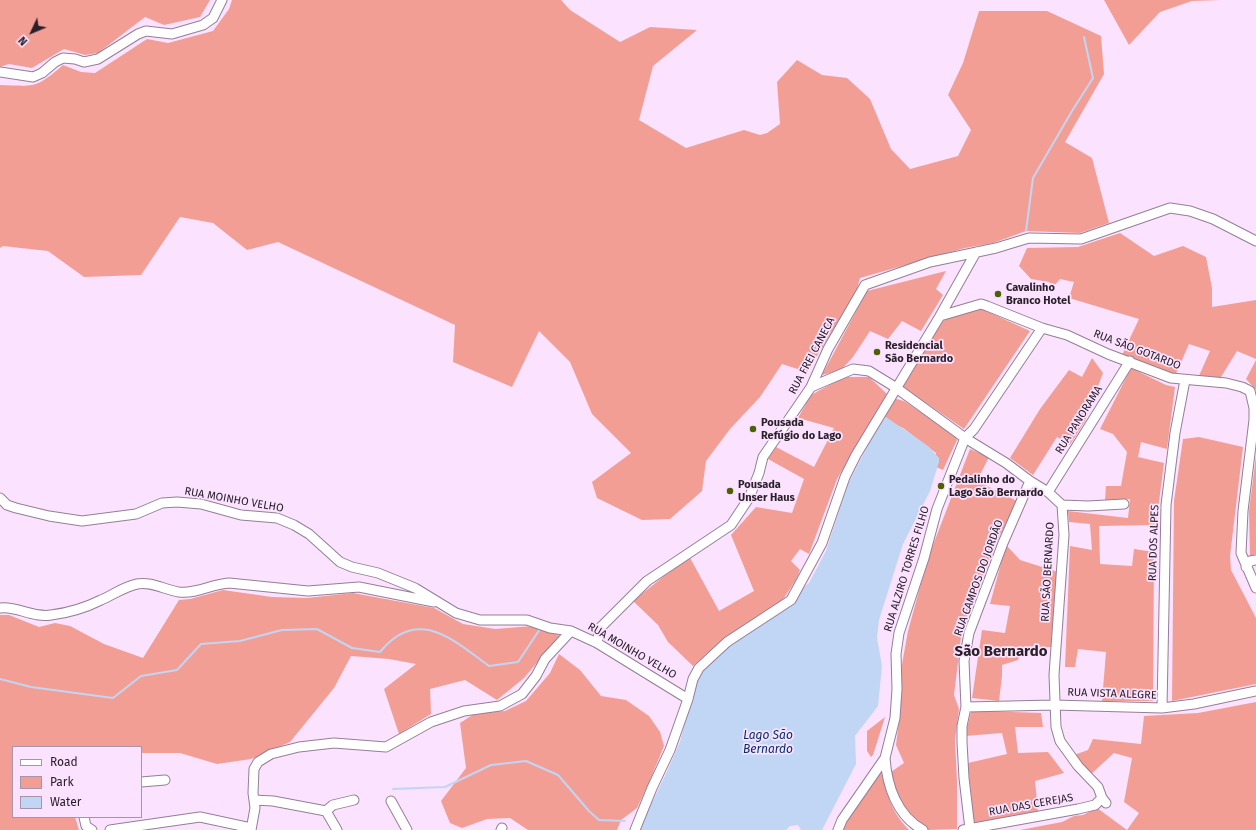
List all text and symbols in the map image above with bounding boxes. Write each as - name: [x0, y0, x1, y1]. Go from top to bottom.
- north arrow: [12, 12, 52, 52]
- text: N: [16, 34, 30, 48]
- place label: Cavalinho Branco Hotel: [1006, 281, 1070, 307]
- marker: Cavalinho Branco Hotel: [993, 289, 1003, 299]
- street label: RUA FREI CANECA: [786, 315, 838, 397]
- street label: RUA SÃO GOTARDO: [1091, 327, 1183, 373]
- place label: Residencial São Bernardo: [885, 339, 953, 365]
- marker: Residencial São Bernardo: [872, 347, 882, 357]
- street label: RUA PANORAMA: [1053, 383, 1105, 457]
- place label: Pousada Refúgio do Lago: [761, 416, 841, 442]
- marker: Pousada Refúgio do Lago: [748, 424, 758, 434]
- place label: Pedalinho do Lago São Bernardo: [949, 473, 1043, 499]
- place label: Pousada Unser Haus: [738, 478, 795, 504]
- marker: Pedalinho do Lago São Bernardo: [936, 481, 946, 491]
- street label: RUA MOINHO VELHO: [183, 485, 285, 515]
- marker: Pousada Unser Haus: [725, 486, 735, 496]
- street label: RUA ALZIRO TORRES FILHO: [882, 504, 932, 634]
- street label: RUA DOS ALPES: [1146, 505, 1162, 581]
- street label: RUA CAMPOS DO JORDÃO: [952, 518, 1006, 638]
- street label: RUA SÃO BERNARDO: [1039, 522, 1057, 622]
- street label: RUA MOINHO VELHO: [585, 620, 679, 682]
- district label: São Bernardo: [955, 643, 1047, 661]
- street label: RUA VISTA ALEGRE: [1067, 686, 1157, 702]
- water label: Lago São Bernardo: [743, 729, 793, 757]
- legend: [12, 746, 142, 818]
- text: Road: [50, 755, 78, 769]
- text: Park: [50, 775, 74, 789]
- street label: RUA DAS CEREJAS: [988, 791, 1074, 819]
- text: Water: [50, 795, 81, 809]

